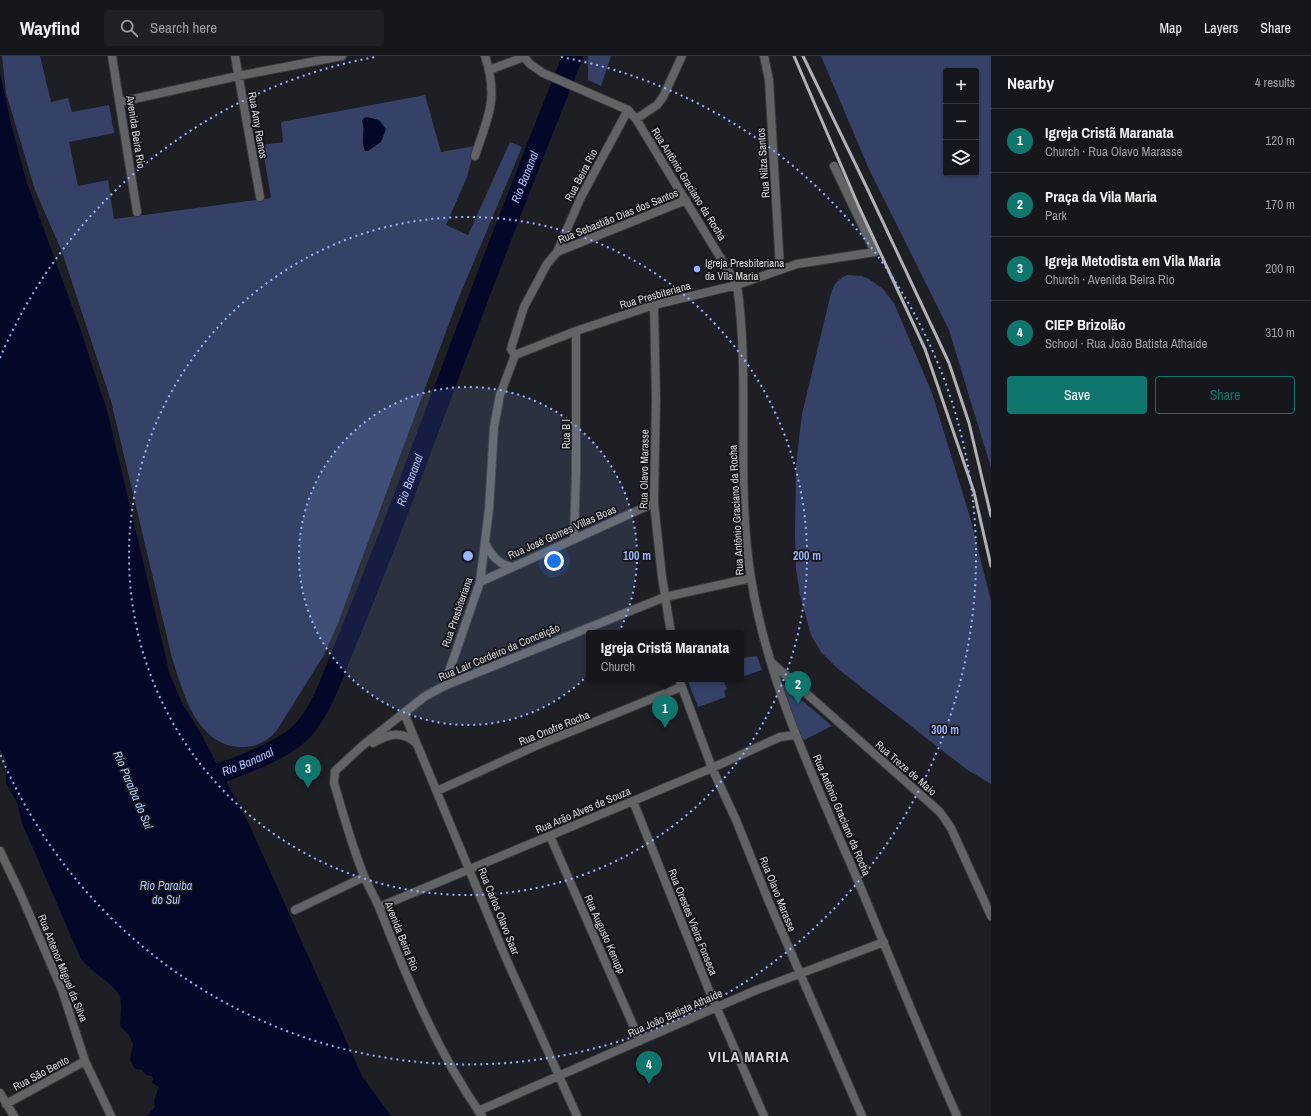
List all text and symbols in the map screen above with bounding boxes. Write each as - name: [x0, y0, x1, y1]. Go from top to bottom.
- search box: [104, 10, 384, 46]
- text: Wayfind: [20, 15, 80, 41]
- icon: search: [118, 17, 140, 39]
- text: Search here: [150, 17, 217, 38]
- text: Map: [1160, 19, 1182, 37]
- text: Layers: [1204, 19, 1238, 37]
- text: Share: [1260, 19, 1291, 37]
- map controls: [943, 68, 979, 176]
- button: +: [943, 68, 979, 104]
- text: Nearby: [1007, 71, 1054, 94]
- text: 4 results: [1255, 74, 1295, 91]
- street label: Rua Amy Ramos: [245, 90, 271, 160]
- street label: Avenida Beira Rio: [123, 94, 149, 169]
- button: −: [943, 104, 979, 140]
- text: Igreja Cristã Maranata: [1045, 122, 1174, 143]
- street label: Rua Antônio Graciano da Rocha: [649, 125, 729, 243]
- street label: Rua Nilza Santos: [754, 127, 772, 199]
- text: 1: [1017, 132, 1023, 149]
- text: 120 m: [1265, 132, 1295, 149]
- button: layers: [943, 140, 979, 176]
- text: Church · Rua Olavo Marasse: [1045, 143, 1182, 160]
- street label: Rua Beira Rio: [561, 146, 601, 204]
- water label: Rio Bananal: [508, 148, 542, 205]
- street label: Rua Sebastião Dias dos Santos: [556, 185, 681, 247]
- text: Praça da Vila Maria: [1045, 186, 1157, 207]
- text: 2: [1017, 196, 1023, 213]
- text: 170 m: [1265, 196, 1295, 213]
- text: Park: [1045, 207, 1067, 224]
- text: Igreja Metodista em Vila Maria: [1045, 250, 1221, 271]
- place label: Igreja Presbiteriana da Vila Maria: [705, 256, 784, 283]
- text: 3: [1017, 260, 1023, 277]
- text: 200 m: [1265, 260, 1295, 277]
- marker: Igreja Presbiteriana da Vila Maria: [692, 264, 702, 274]
- text: Church · Avenida Beira Rio: [1045, 271, 1175, 288]
- street label: Rua Presbiteriana: [618, 278, 692, 312]
- text: CIEP Brizolão: [1045, 314, 1125, 335]
- text: 4: [1017, 324, 1023, 341]
- text: 310 m: [1265, 324, 1295, 341]
- text: School · Rua João Batista Athaíde: [1045, 335, 1207, 352]
- button: Save: [1007, 376, 1147, 414]
- button: Share: [1155, 376, 1295, 414]
- street label: Rua B I: [559, 419, 573, 449]
- street label: Rua Olavo Marasse: [636, 429, 652, 509]
- street label: Rua Antônio Graciano da Rocha: [726, 445, 746, 575]
- water label: Rio Bananal: [393, 451, 427, 508]
- street label: Rua José Gomes Villas Boas: [506, 502, 619, 562]
- text: 100 m: [623, 548, 651, 564]
- text: 200 m: [793, 548, 821, 564]
- centre of rings: [461, 549, 475, 563]
- your location: [544, 551, 564, 571]
- street label: Rua Presbiteriana: [438, 575, 476, 649]
- street label: Rua Lair Cordeiro da Conceição: [436, 620, 562, 684]
- popup: [586, 630, 744, 682]
- text: Igreja Cristã Maranata: [601, 637, 729, 658]
- text: Church: [601, 658, 635, 675]
- pin: 2: [785, 671, 811, 704]
- pin: 1: [652, 695, 678, 728]
- street label: Rua Onofre Rocha: [517, 707, 591, 749]
- text: 300 m: [931, 722, 959, 738]
- street label: Rua Treze de Maio: [872, 738, 940, 798]
- water label: Rio Bananal: [220, 744, 277, 780]
- water label: Rio Paraíba do Sul: [109, 749, 157, 832]
- street label: Rua Antônio Graciano da Rocha: [810, 752, 874, 878]
- pin: 3: [295, 755, 321, 788]
- street label: Rua Arão Alves de Souza: [533, 784, 633, 836]
- street label: Rua Olavo Marasse: [757, 854, 799, 934]
- street label: Rua Carlos Olavo Saar: [475, 865, 523, 957]
- street label: Rua Orestes Vieira Fonseca: [665, 867, 721, 977]
- water label: Rio Paraiba do Sul: [140, 878, 193, 908]
- street label: Rua Augusto Kenupp: [581, 892, 629, 976]
- street label: Avenida Beira Rio: [381, 898, 422, 973]
- street label: Rua Antenor Miguel da Silva: [35, 912, 91, 1024]
- street label: Rua João Batista Athaíde: [625, 986, 725, 1040]
- district label: VILA MARIA: [708, 1046, 790, 1067]
- pin: 4: [636, 1051, 662, 1084]
- street label: Rua São Bento: [11, 1052, 71, 1094]

